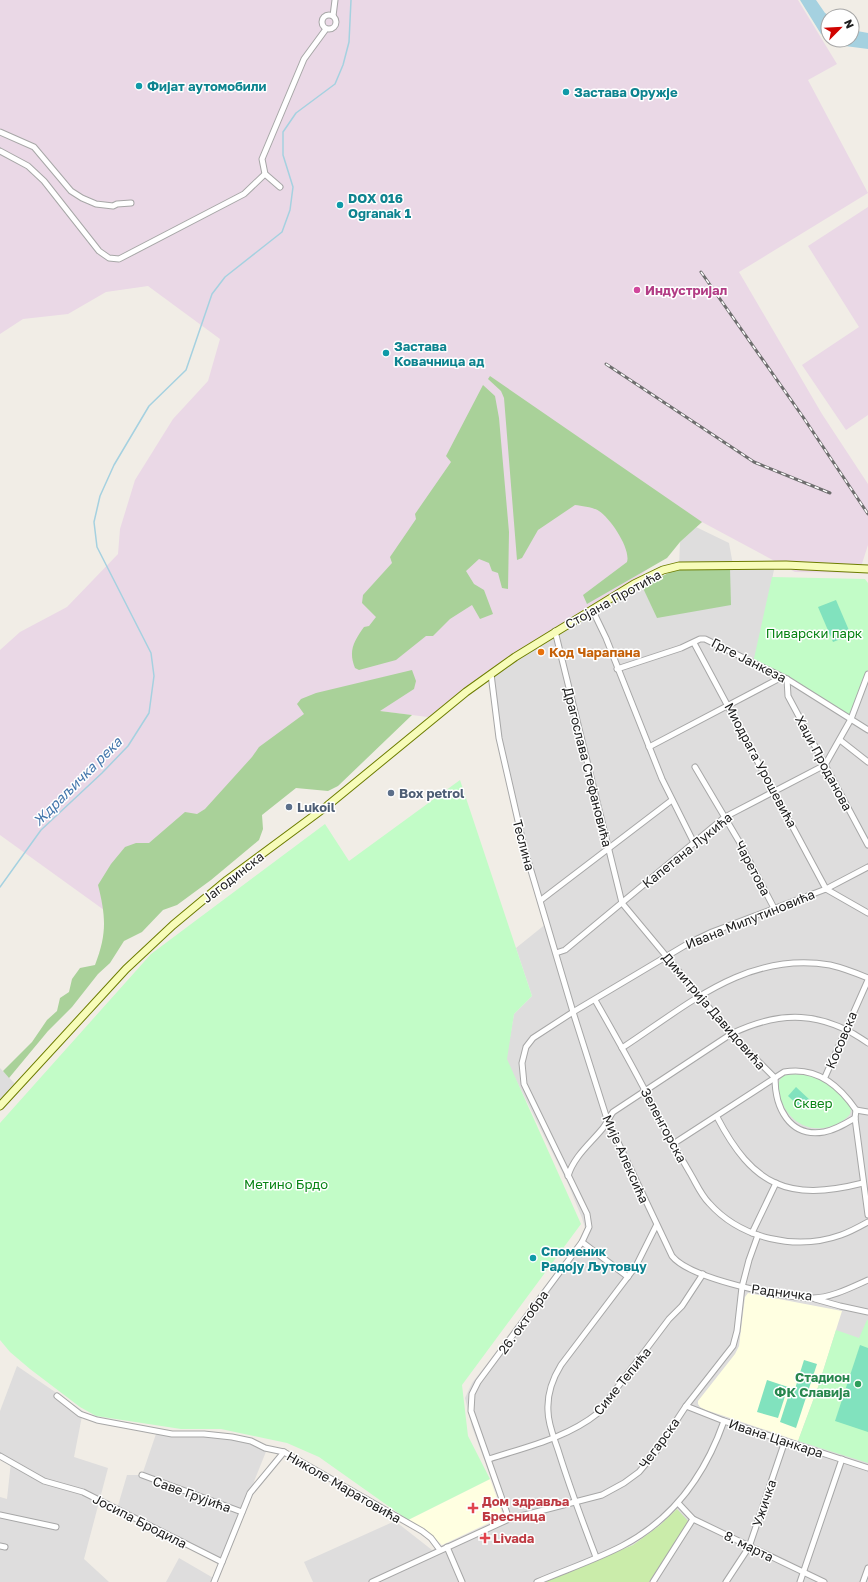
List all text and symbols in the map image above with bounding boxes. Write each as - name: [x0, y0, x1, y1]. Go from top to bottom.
- north arrow: [820, 8, 860, 48]
- text: N: [842, 17, 857, 30]
- place label: Фијат аутомобили: [147, 78, 267, 94]
- marker: Фијат аутомобили: [134, 81, 144, 91]
- place label: Застава Оружје: [574, 84, 678, 100]
- marker: Застава Оружје: [561, 87, 571, 97]
- place label: DOX 016 Ogranak 1: [348, 190, 412, 221]
- marker: DOX 016 Ogranak 1: [335, 200, 345, 210]
- place label: Индустријал: [645, 282, 728, 298]
- marker: Индустријал: [632, 285, 642, 295]
- place label: Застава Ковачница ад: [394, 338, 484, 369]
- marker: Застава Ковачница ад: [381, 348, 391, 358]
- street label: Стојана Протића: [562, 566, 664, 632]
- park label: Пиварски парк: [766, 625, 863, 641]
- street label: Грге Јанкеза: [709, 634, 789, 686]
- place label: Код Чарапана: [549, 644, 641, 660]
- marker: Код Чарапана: [536, 647, 546, 657]
- street label: Драгослава Стефановића: [560, 685, 616, 849]
- street label: Миодрага Урошевића: [721, 700, 801, 830]
- street label: Хаџи Проданова: [792, 713, 856, 813]
- water label: Ждраљичка река: [29, 732, 126, 829]
- place label: Box petrol: [399, 785, 465, 801]
- marker: Box petrol: [386, 788, 396, 798]
- place label: Lukoil: [297, 799, 336, 815]
- marker: Lukoil: [284, 802, 294, 812]
- street label: Капетана Лукића: [639, 809, 735, 891]
- street label: Теслина: [510, 818, 538, 872]
- street label: Чаретова: [732, 838, 774, 898]
- street label: Јагодинска: [199, 848, 267, 906]
- street label: Ивана Милутиновића: [683, 886, 817, 952]
- street label: Димитрија Давидовића: [659, 949, 769, 1073]
- street label: Косовска: [822, 1009, 860, 1071]
- street label: Зеленгорска: [638, 1085, 690, 1165]
- park label: Сквер: [793, 1095, 833, 1111]
- street label: Мије Алексића: [599, 1112, 653, 1206]
- park label: Метино Брдо: [244, 1176, 328, 1192]
- place label: Споменик Радоју Љутовцу: [541, 1243, 647, 1274]
- marker: Споменик Радоју Љутовцу: [528, 1253, 538, 1263]
- street label: Радничка: [751, 1280, 813, 1304]
- street label: 26. октобра: [494, 1287, 552, 1357]
- street label: Симе Тепића: [590, 1344, 654, 1418]
- place label: Стадион ФК Славија: [774, 1369, 850, 1400]
- marker: Стадион ФК Славија: [853, 1379, 863, 1389]
- street label: Чегарска: [635, 1414, 683, 1472]
- street label: Ивана Цанкара: [727, 1415, 825, 1461]
- street label: Николе Маратовића: [284, 1448, 404, 1526]
- street label: Саве Грујића: [151, 1472, 233, 1516]
- street label: Ужичка: [749, 1477, 779, 1529]
- street label: Јосипа Бродила: [90, 1490, 190, 1552]
- place label: Дом здравља Бресница: [482, 1493, 570, 1524]
- marker: Дом здравља Бресница: [467, 1502, 479, 1514]
- street label: 8. марта: [722, 1527, 776, 1565]
- place label: Livada: [493, 1530, 535, 1546]
- marker: Livada: [480, 1533, 490, 1543]

